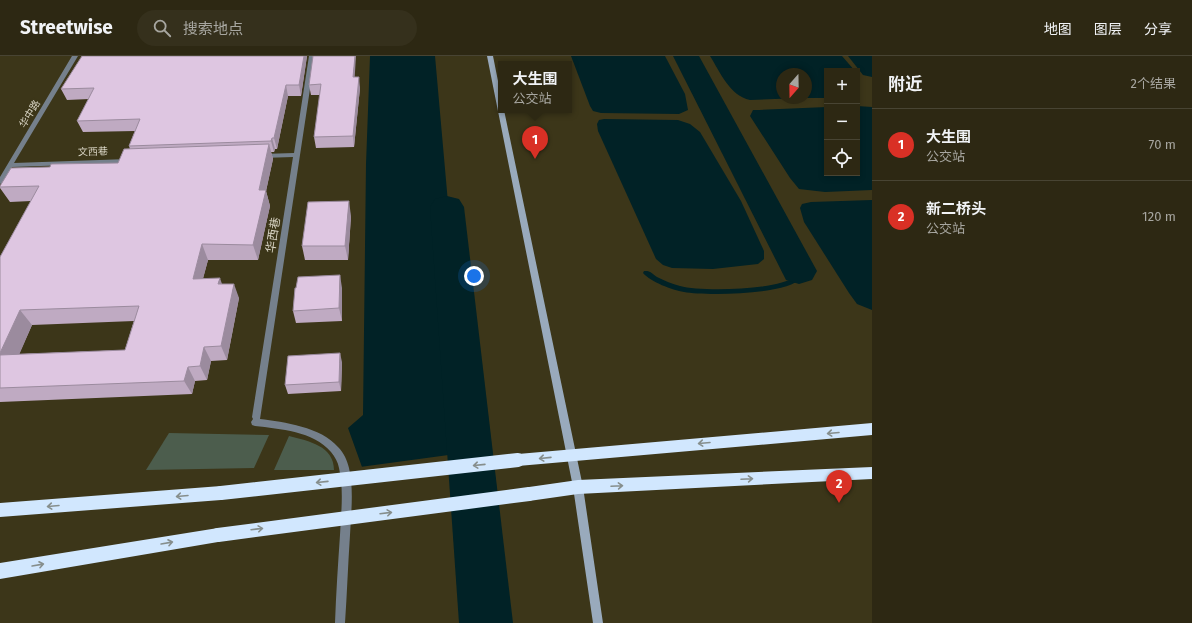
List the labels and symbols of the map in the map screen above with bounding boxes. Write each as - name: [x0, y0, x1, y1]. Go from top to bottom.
- north arrow: [776, 68, 812, 104]
- street label: 华中路: [17, 98, 43, 130]
- pin: 1: [522, 126, 548, 159]
- street label: 文西巷: [78, 145, 108, 159]
- street label: 华西巷: [263, 216, 283, 254]
- your location: [464, 266, 484, 286]
- one-way arrow: [827, 429, 840, 436]
- one-way arrow: [698, 440, 711, 447]
- one-way arrow: [539, 454, 552, 461]
- one-way arrow: [473, 461, 486, 468]
- pin: 2: [826, 470, 852, 503]
- one-way arrow: [740, 476, 753, 483]
- one-way arrow: [316, 478, 329, 486]
- one-way arrow: [610, 482, 623, 489]
- one-way arrow: [176, 492, 189, 500]
- one-way arrow: [47, 503, 60, 510]
- one-way arrow: [379, 509, 392, 516]
- one-way arrow: [250, 526, 263, 533]
- one-way arrow: [160, 539, 173, 547]
- one-way arrow: [32, 561, 45, 569]

